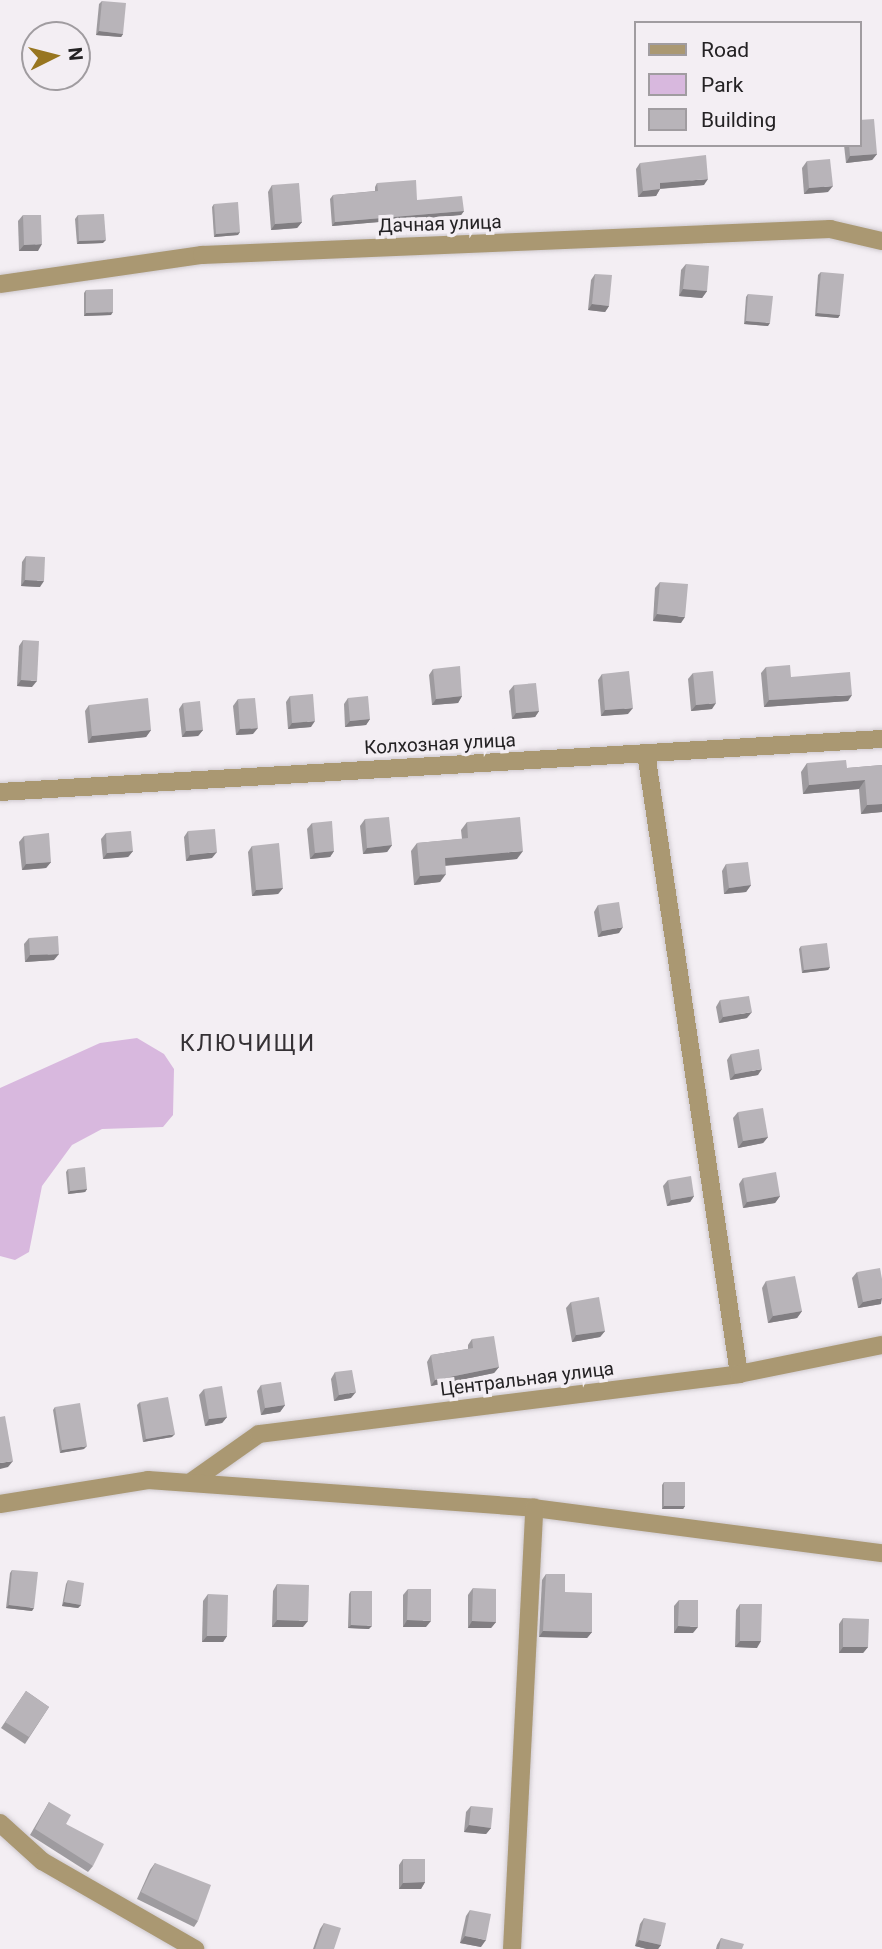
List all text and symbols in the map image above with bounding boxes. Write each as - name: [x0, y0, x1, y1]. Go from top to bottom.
- north arrow: [21, 21, 91, 91]
- legend: [634, 21, 861, 147]
- text: Road: [701, 38, 749, 62]
- text: N: [63, 46, 88, 62]
- text: Park: [701, 73, 743, 97]
- text: Building: [701, 108, 776, 132]
- street label: Дачная улица: [378, 210, 502, 238]
- street label: Колхозная улица: [364, 729, 516, 759]
- district label: КЛЮЧИЩИ: [181, 1030, 315, 1058]
- street label: Центральная улица: [439, 1357, 615, 1401]

